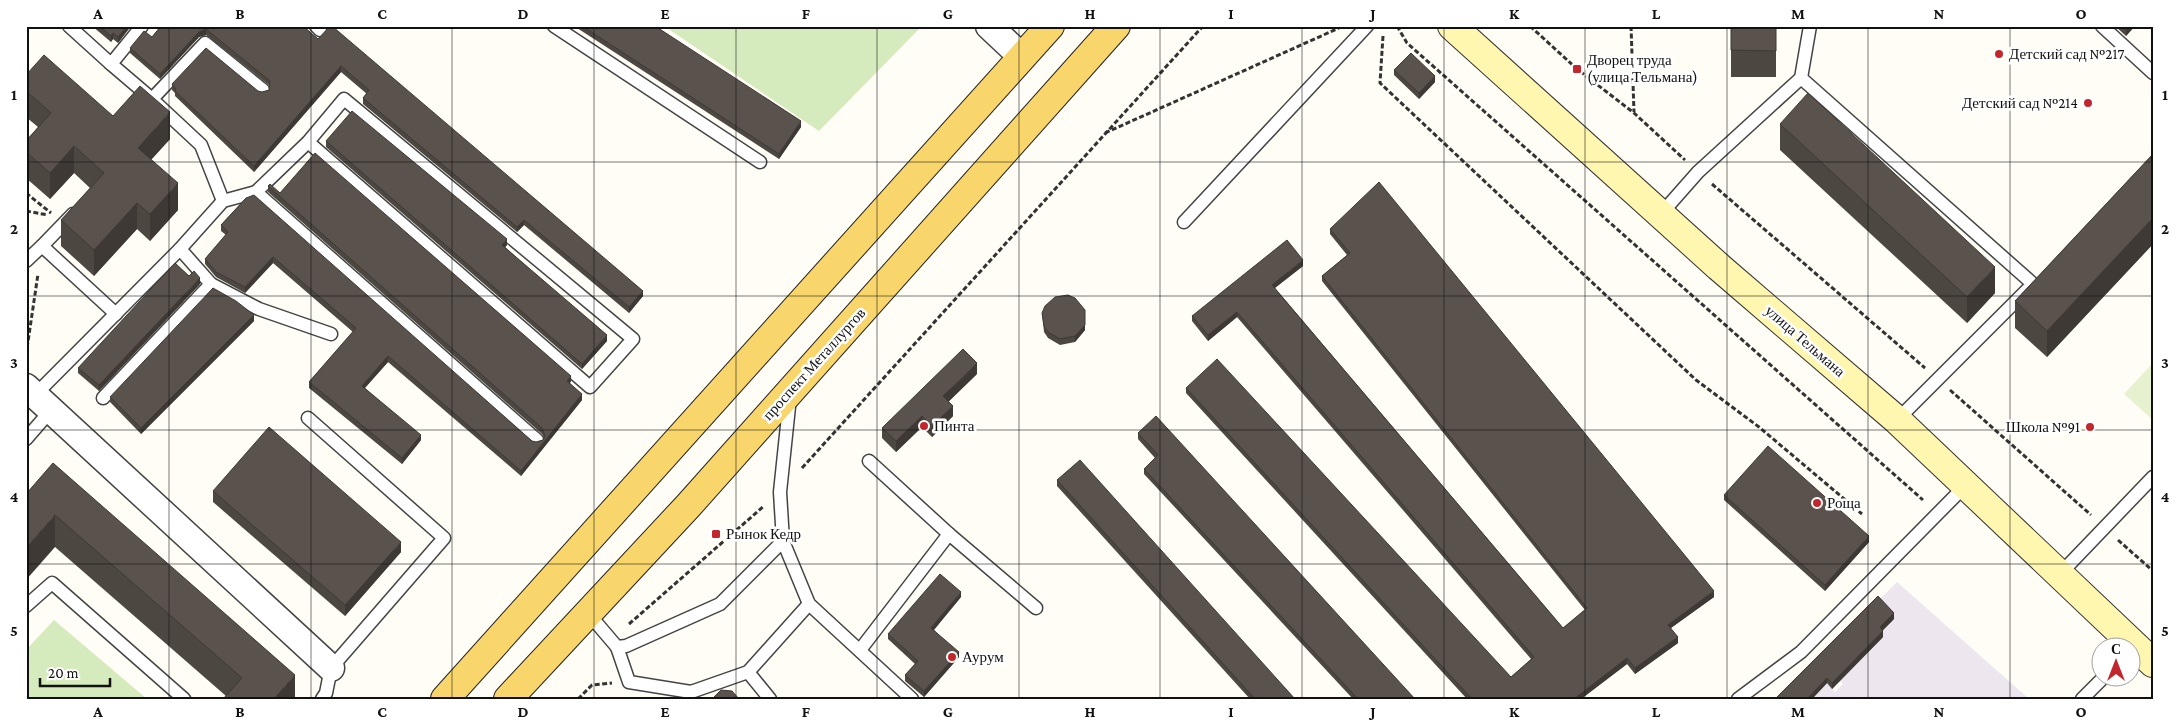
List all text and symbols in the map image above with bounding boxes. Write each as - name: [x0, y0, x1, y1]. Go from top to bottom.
- text: A: [92, 5, 103, 22]
- text: B: [235, 5, 245, 22]
- text: C: [377, 5, 387, 22]
- text: D: [517, 5, 529, 22]
- text: E: [660, 5, 670, 22]
- text: F: [802, 5, 811, 22]
- text: G: [943, 5, 953, 22]
- text: H: [1085, 5, 1096, 22]
- text: I: [1228, 5, 1234, 22]
- text: J: [1368, 5, 1376, 22]
- text: K: [1509, 5, 1520, 22]
- text: L: [1652, 5, 1661, 22]
- text: M: [1791, 5, 1805, 22]
- text: N: [1934, 5, 1945, 22]
- text: O: [2075, 5, 2087, 22]
- place label: Детский сад №217: [2009, 46, 2124, 62]
- marker: Детский сад №217: [1993, 48, 2005, 60]
- place label: Дворец труда (улица Тельмана): [1587, 52, 1698, 86]
- marker: Дворец труда (улица Тельмана): [1571, 63, 1583, 75]
- text: 1: [11, 86, 17, 103]
- text: 1: [2162, 86, 2168, 103]
- place label: Детский сад №214: [1962, 95, 2078, 111]
- marker: Детский сад №214: [2082, 97, 2094, 109]
- text: 2: [10, 220, 18, 237]
- text: 2: [2161, 220, 2169, 237]
- street label: улица Тельмана: [1762, 302, 1848, 380]
- street label: проспект Металлургов: [760, 305, 868, 423]
- text: 3: [10, 354, 18, 371]
- text: 3: [2161, 354, 2169, 371]
- place label: Пинта: [934, 418, 975, 434]
- place label: Школа №91: [2006, 419, 2080, 435]
- marker: Пинта: [918, 420, 930, 432]
- marker: Школа №91: [2084, 421, 2096, 433]
- text: 4: [10, 488, 19, 505]
- text: 4: [2161, 488, 2170, 505]
- place label: Роща: [1827, 495, 1861, 511]
- marker: Роща: [1811, 497, 1823, 509]
- place label: Рынок Кедр: [726, 526, 801, 542]
- marker: Рынок Кедр: [710, 528, 722, 540]
- text: 5: [10, 622, 18, 639]
- text: 5: [2161, 622, 2169, 639]
- north arrow: [2092, 638, 2142, 688]
- text: С: [2111, 641, 2121, 657]
- place label: Аурум: [962, 649, 1004, 665]
- marker: Аурум: [946, 651, 958, 663]
- scale bar: [40, 655, 110, 687]
- text: 20 m: [48, 665, 79, 681]
- text: A: [92, 703, 103, 720]
- text: B: [235, 703, 245, 720]
- text: C: [377, 703, 387, 720]
- text: D: [517, 703, 529, 720]
- text: E: [660, 703, 670, 720]
- text: F: [802, 703, 811, 720]
- text: G: [943, 703, 953, 720]
- text: H: [1085, 703, 1096, 720]
- text: I: [1228, 703, 1234, 720]
- text: J: [1368, 703, 1376, 720]
- text: K: [1509, 703, 1520, 720]
- text: L: [1652, 703, 1661, 720]
- text: M: [1791, 703, 1805, 720]
- text: N: [1934, 703, 1945, 720]
- text: O: [2075, 703, 2087, 720]

